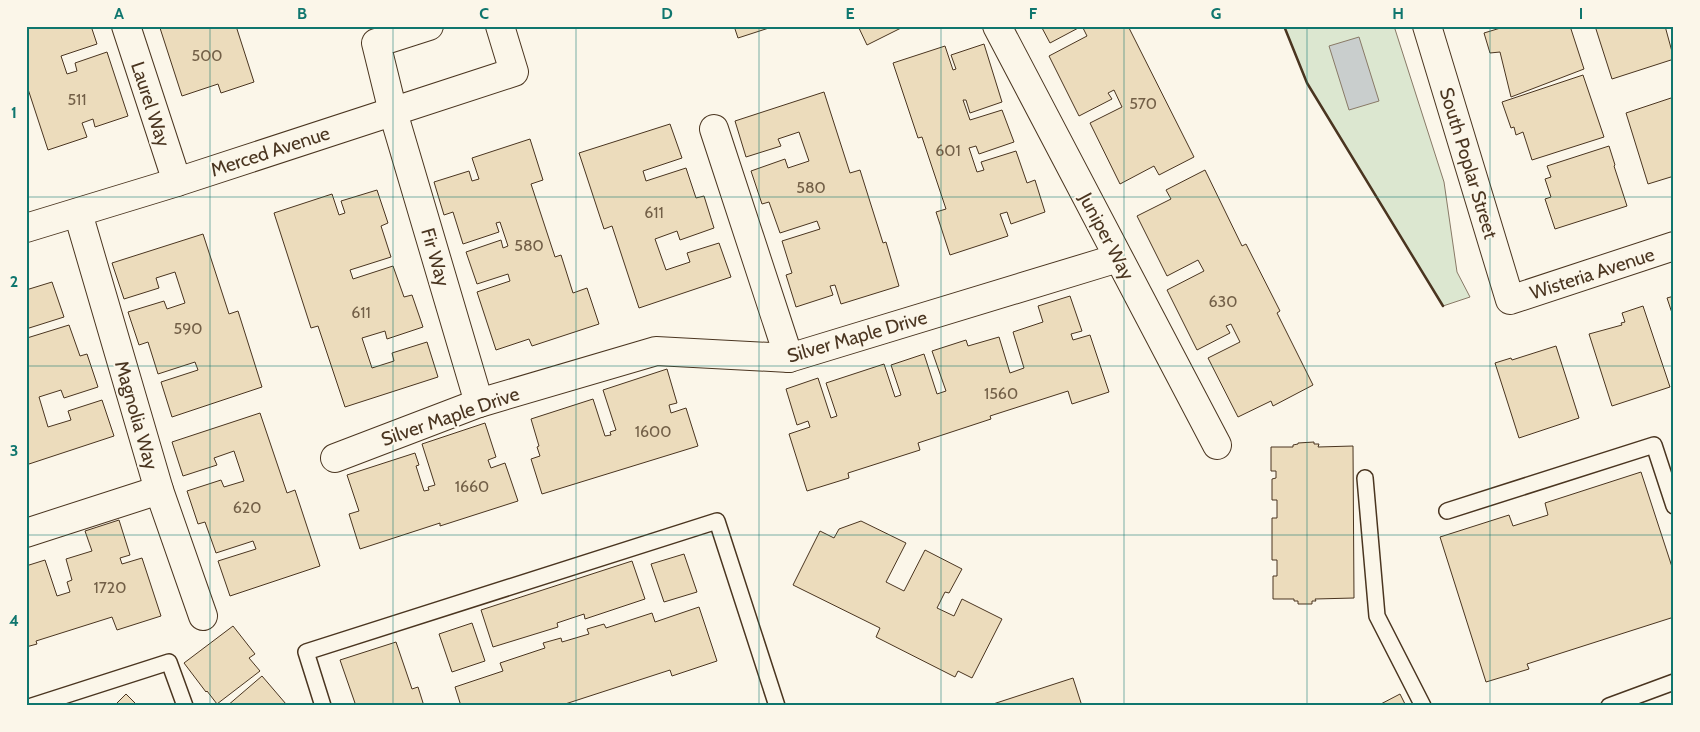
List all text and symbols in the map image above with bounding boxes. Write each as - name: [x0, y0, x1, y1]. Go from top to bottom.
- text: A: [114, 4, 124, 23]
- text: B: [297, 4, 307, 23]
- text: C: [479, 4, 489, 23]
- text: D: [661, 4, 673, 23]
- text: E: [845, 4, 855, 23]
- text: F: [1029, 4, 1038, 23]
- text: G: [1211, 4, 1221, 23]
- text: H: [1392, 4, 1404, 23]
- text: I: [1579, 4, 1583, 23]
- house number: 500: [192, 46, 223, 65]
- street label: Laurel Way: [126, 59, 175, 150]
- street label: South Poplar Street: [1435, 85, 1503, 242]
- house number: 511: [67, 90, 87, 109]
- house number: 570: [1129, 94, 1157, 113]
- text: 1: [11, 103, 17, 122]
- street label: Merced Avenue: [208, 121, 333, 182]
- house number: 601: [935, 141, 961, 160]
- house number: 580: [796, 178, 826, 197]
- street label: Juniper Way: [1074, 188, 1139, 284]
- house number: 611: [644, 203, 664, 222]
- street label: Fir Way: [416, 225, 455, 289]
- house number: 580: [514, 236, 544, 255]
- street label: Wisteria Avenue: [1527, 242, 1658, 304]
- text: 2: [10, 272, 18, 291]
- house number: 630: [1209, 292, 1237, 311]
- house number: 611: [351, 303, 371, 322]
- street label: Silver Maple Drive: [784, 305, 930, 367]
- house number: 590: [174, 319, 202, 338]
- street label: Magnolia Way: [110, 358, 163, 473]
- street label: Silver Maple Drive: [378, 382, 523, 451]
- house number: 1560: [984, 384, 1018, 403]
- house number: 1600: [635, 422, 671, 441]
- text: 3: [10, 441, 18, 460]
- house number: 1660: [455, 477, 489, 496]
- house number: 620: [233, 498, 261, 517]
- house number: 1720: [94, 578, 126, 597]
- text: 4: [9, 611, 19, 630]

